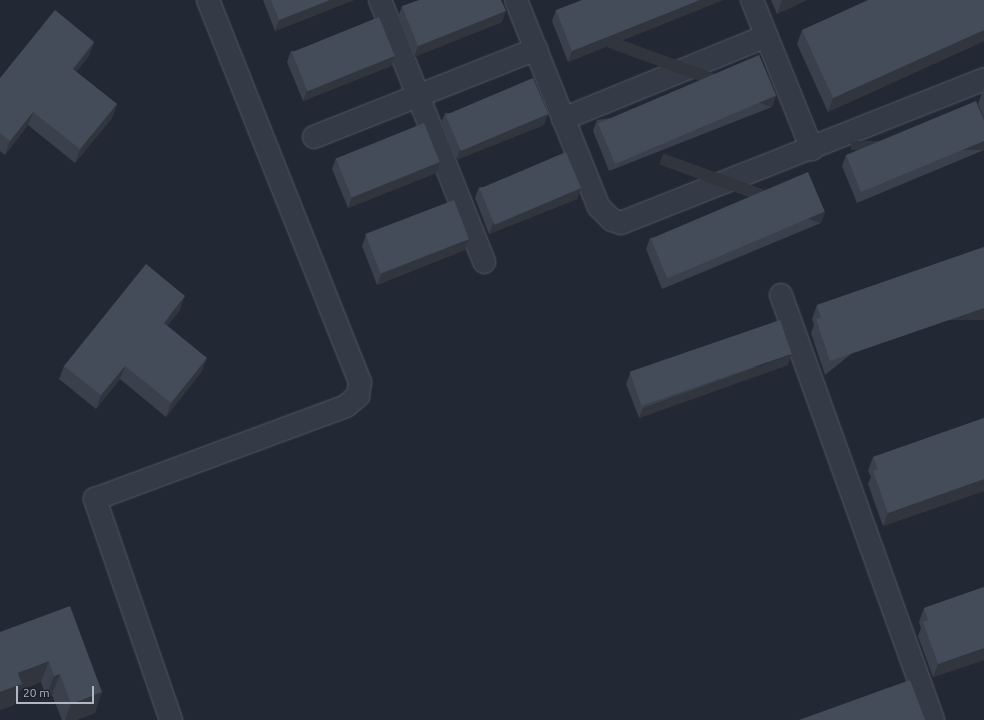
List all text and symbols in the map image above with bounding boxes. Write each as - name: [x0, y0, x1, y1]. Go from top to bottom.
- scale bar: [18, 678, 96, 704]
- text: 20 m: [23, 686, 50, 699]

